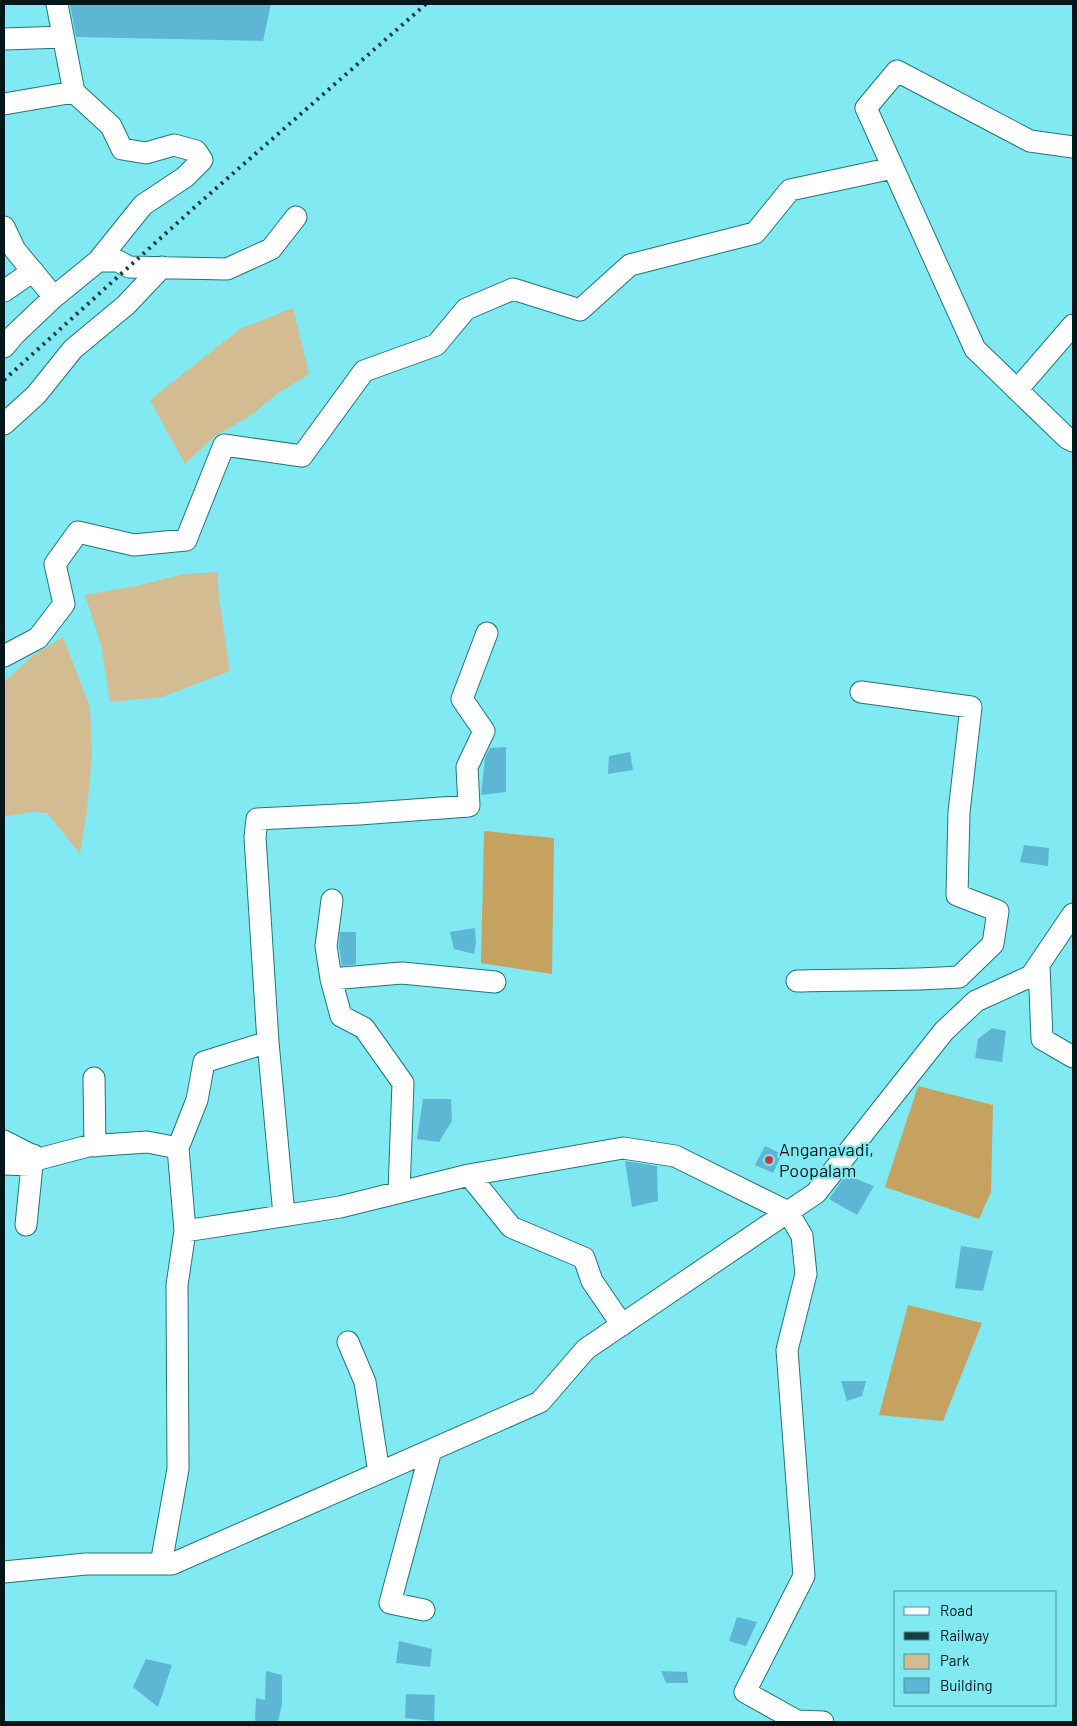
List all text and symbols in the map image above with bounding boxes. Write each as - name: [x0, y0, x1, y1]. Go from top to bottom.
- place label: Anganavadi, Poopalam: [779, 1138, 874, 1181]
- marker: Anganavadi, Poopalam: [763, 1154, 775, 1166]
- legend: [894, 1591, 1057, 1706]
- text: Road: [940, 1601, 973, 1619]
- text: Railway: [940, 1626, 989, 1644]
- text: Park: [940, 1651, 970, 1669]
- text: Building: [940, 1676, 993, 1694]

